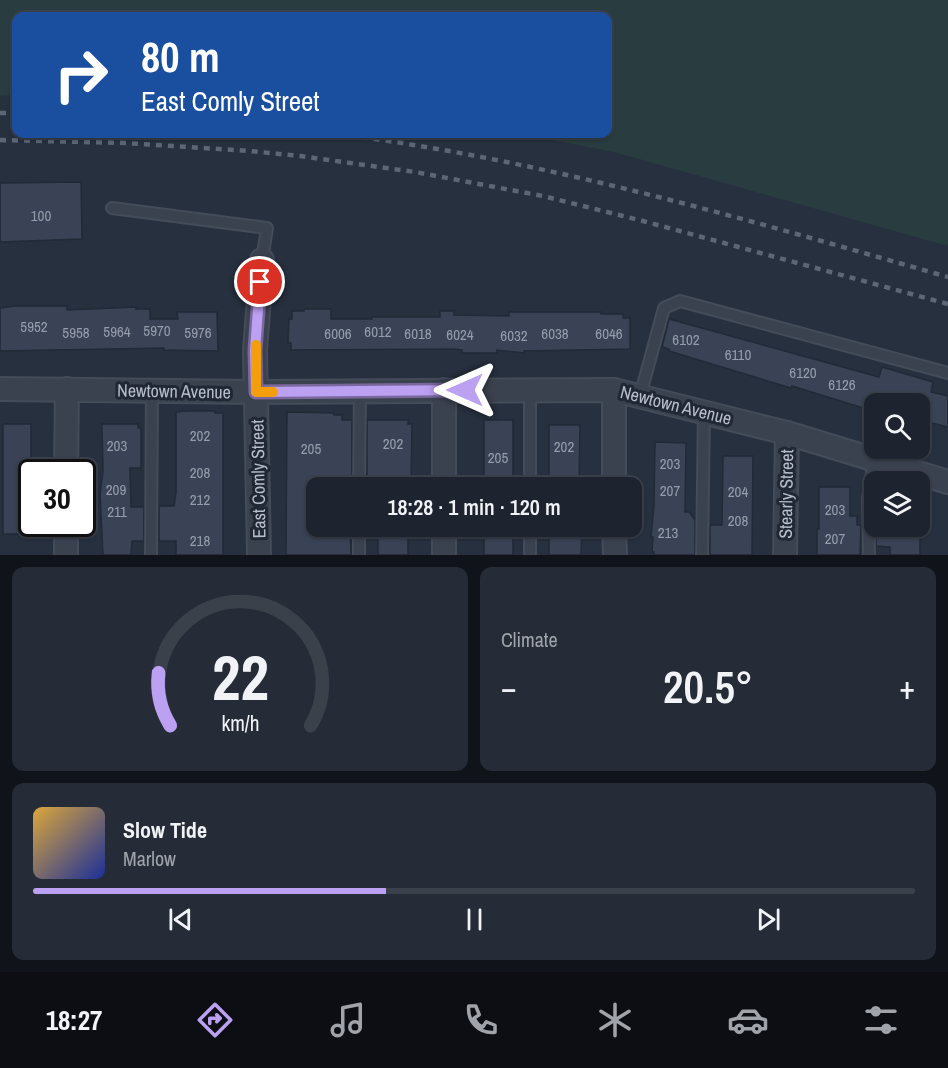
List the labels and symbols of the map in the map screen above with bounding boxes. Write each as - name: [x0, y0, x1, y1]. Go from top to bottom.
- house number: 100: [31, 205, 51, 226]
- pin: [234, 256, 285, 307]
- house number: 5952: [20, 316, 48, 337]
- house number: 5970: [143, 320, 171, 341]
- house number: 5964: [103, 321, 131, 342]
- house number: 6012: [364, 321, 392, 342]
- house number: 5958: [62, 322, 90, 343]
- house number: 5976: [184, 322, 212, 343]
- house number: 6006: [324, 323, 352, 344]
- house number: 6018: [404, 323, 432, 344]
- house number: 6038: [541, 323, 569, 344]
- house number: 6046: [595, 323, 623, 344]
- house number: 6024: [446, 324, 474, 345]
- house number: 6032: [500, 325, 528, 346]
- house number: 6102: [672, 329, 700, 350]
- house number: 6110: [725, 344, 751, 365]
- position arrow: [433, 358, 497, 422]
- house number: 6120: [789, 362, 817, 383]
- house number: 6126: [828, 374, 856, 395]
- street label: Newtown Avenue: [117, 378, 231, 404]
- street label: Newtown Avenue: [618, 379, 734, 431]
- street label: East Comly Street: [244, 419, 272, 539]
- house number: 202: [190, 425, 210, 446]
- house number: 202: [383, 433, 403, 454]
- house number: 203: [107, 435, 127, 456]
- house number: 202: [554, 436, 574, 457]
- house number: 205: [301, 438, 321, 459]
- house number: 205: [488, 447, 508, 468]
- street label: Stearly Street: [773, 449, 799, 539]
- house number: 203: [660, 453, 680, 474]
- speed limit sign: 30: [18, 459, 96, 537]
- house number: 208: [190, 462, 210, 483]
- house number: 209: [106, 479, 126, 500]
- house number: 207: [660, 480, 680, 501]
- house number: 204: [728, 481, 748, 502]
- house number: 212: [190, 489, 210, 510]
- house number: 203: [825, 499, 845, 520]
- house number: 211: [107, 501, 127, 522]
- house number: 208: [728, 510, 748, 531]
- house number: 213: [658, 522, 678, 543]
- house number: 207: [825, 528, 845, 549]
- house number: 218: [190, 530, 210, 551]

